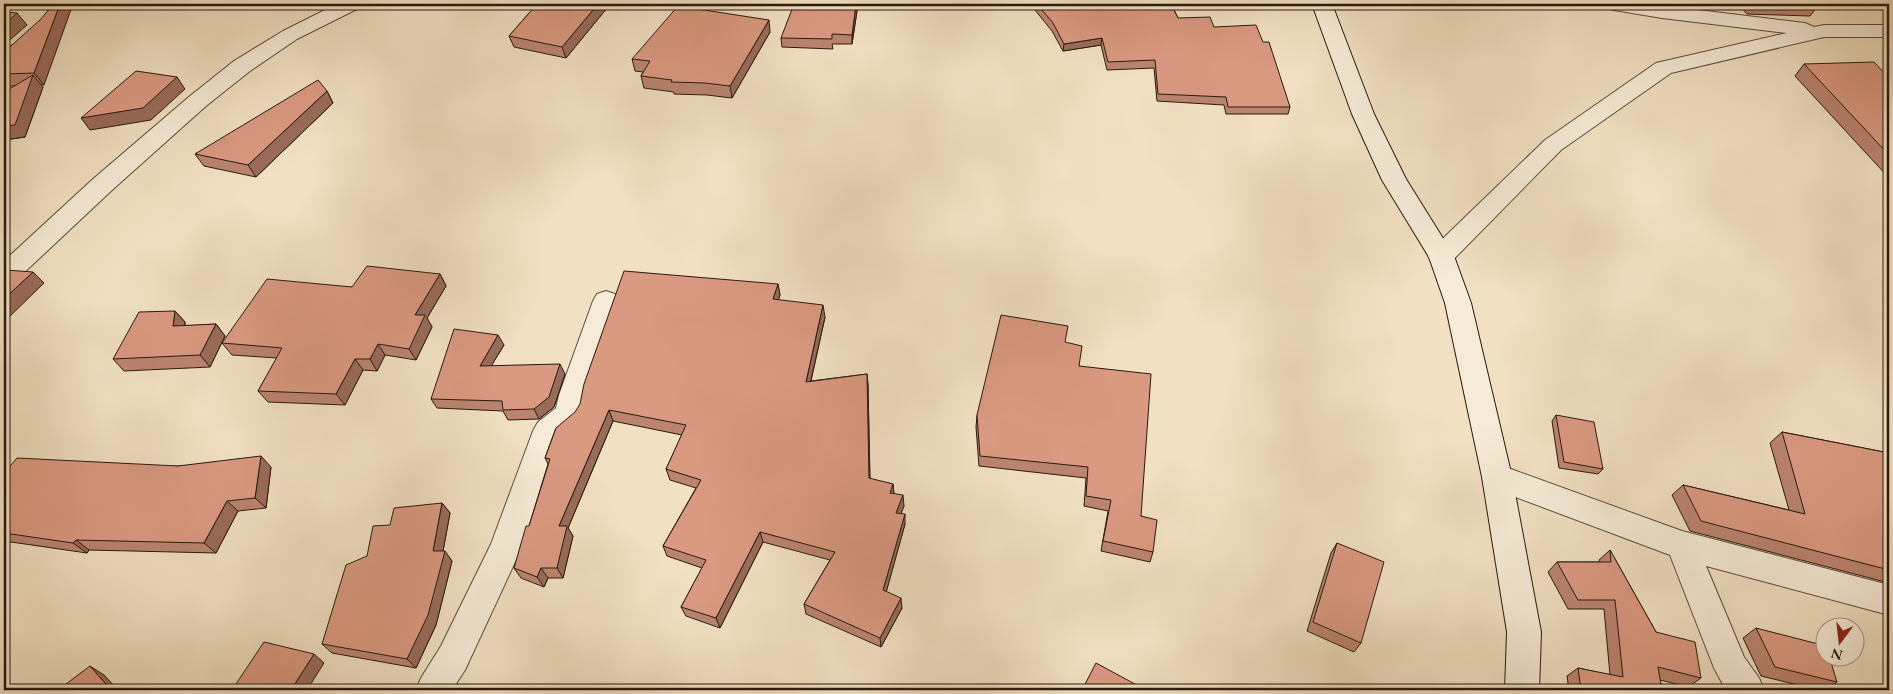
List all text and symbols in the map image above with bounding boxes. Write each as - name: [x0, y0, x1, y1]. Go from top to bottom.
- north arrow: [1816, 616, 1866, 666]
- text: N: [1828, 644, 1844, 665]

